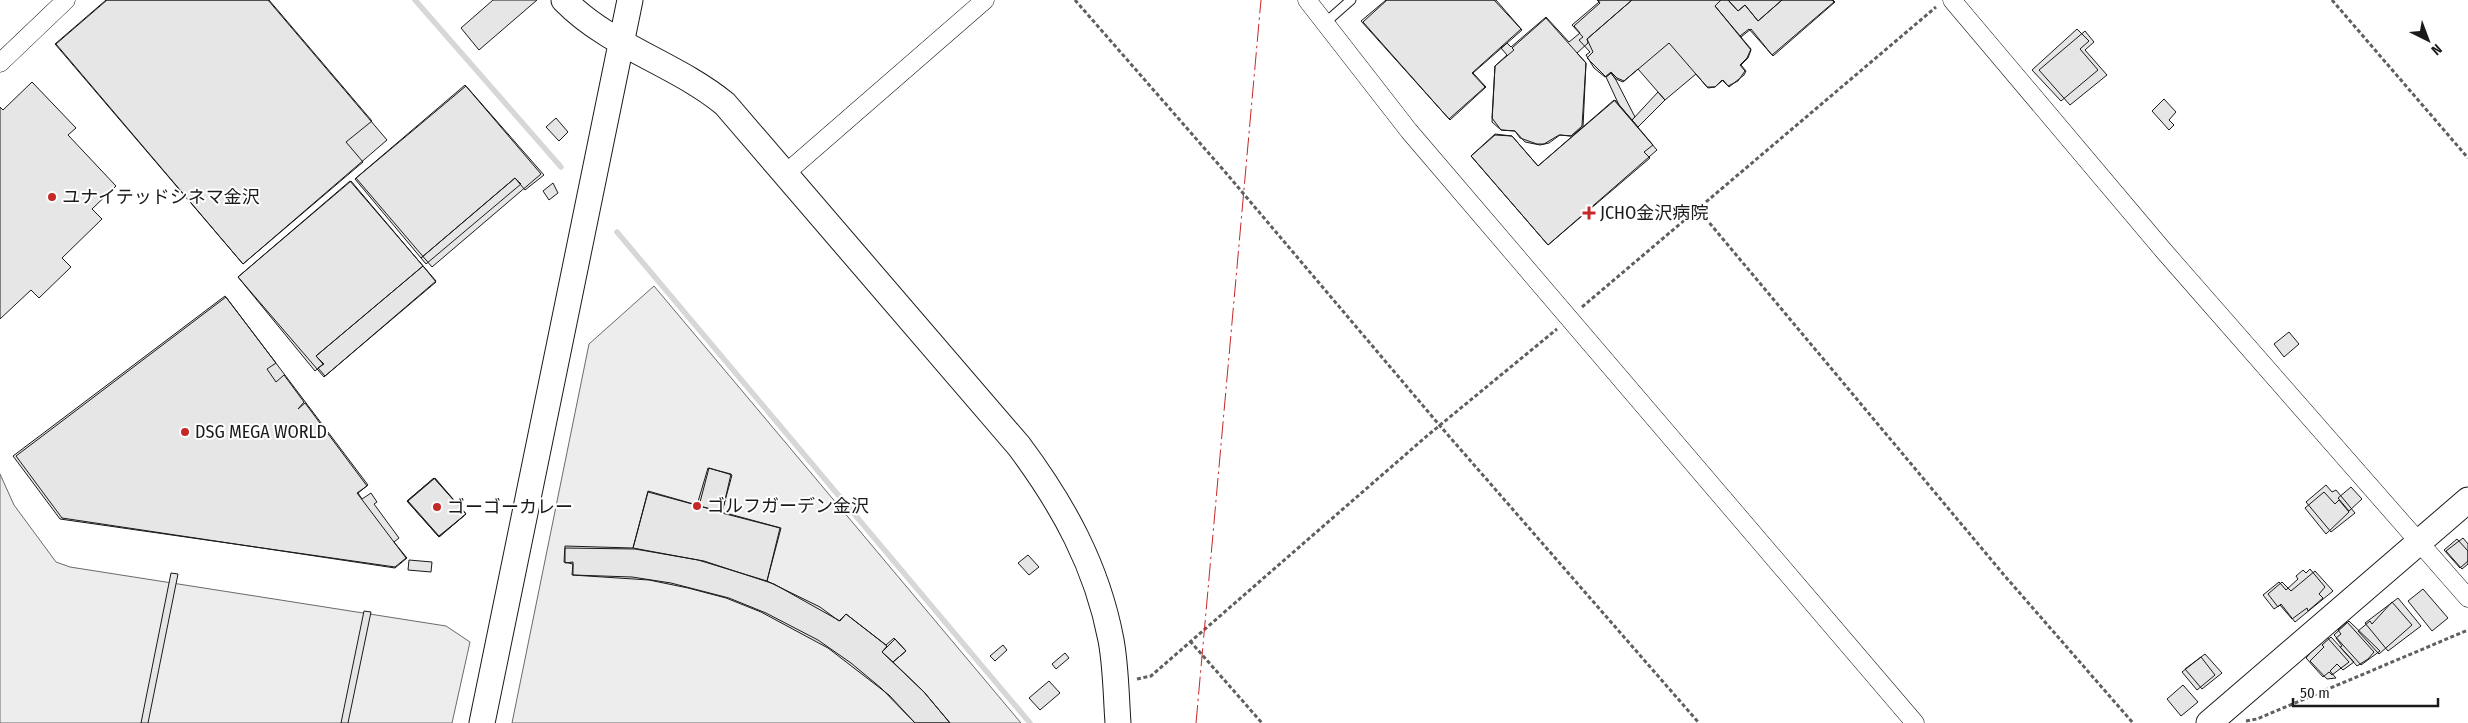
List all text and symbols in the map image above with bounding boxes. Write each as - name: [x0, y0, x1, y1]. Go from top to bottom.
- north arrow: [2403, 15, 2453, 65]
- text: N: [2428, 40, 2445, 58]
- place label: ユナイテッドシネマ金沢: [62, 186, 260, 208]
- marker: ユナイテッドシネマ金沢: [46, 191, 58, 203]
- place label: JCHO金沢病院: [1600, 202, 1708, 224]
- marker: JCHO金沢病院: [1582, 206, 1596, 220]
- place label: DSG MEGA WORLD: [195, 421, 327, 443]
- marker: DSG MEGA WORLD: [179, 426, 191, 438]
- place label: ゴルフガーデン金沢: [707, 495, 869, 517]
- place label: ゴーゴーカレー: [447, 496, 573, 518]
- marker: ゴルフガーデン金沢: [691, 500, 703, 512]
- marker: ゴーゴーカレー: [431, 501, 443, 513]
- scale bar: [2293, 676, 2438, 708]
- text: 50 m: [2300, 684, 2330, 702]

